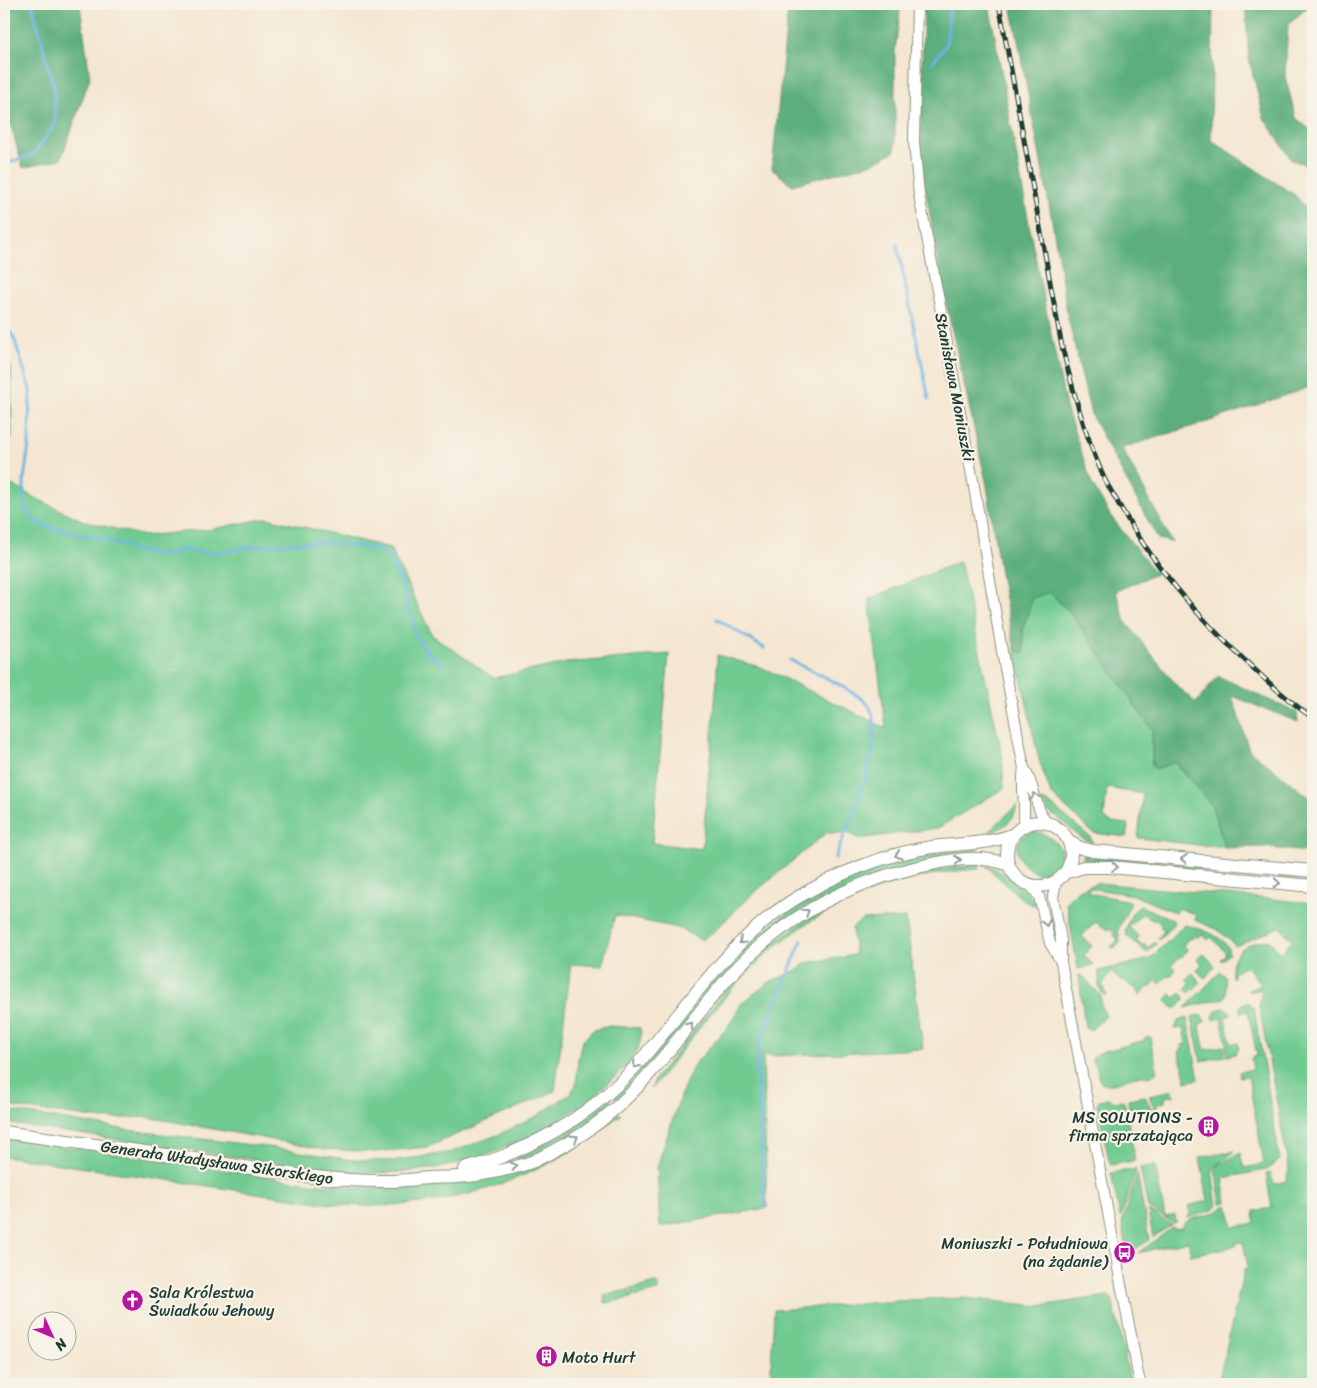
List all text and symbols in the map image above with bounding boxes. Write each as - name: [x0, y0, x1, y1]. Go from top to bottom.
- street label: Stanisława Moniuszki: [926, 310, 984, 464]
- one-way arrow: [1030, 791, 1041, 800]
- one-way arrow: [893, 849, 902, 860]
- one-way arrow: [1180, 854, 1188, 865]
- one-way arrow: [955, 855, 963, 866]
- one-way arrow: [1111, 862, 1119, 873]
- one-way arrow: [1273, 877, 1281, 888]
- one-way arrow: [800, 909, 810, 918]
- one-way arrow: [1040, 919, 1051, 928]
- one-way arrow: [738, 935, 747, 944]
- one-way arrow: [685, 1022, 693, 1031]
- one-way arrow: [633, 1059, 642, 1068]
- place label: MS SOLUTIONS - firma sprzatająca: [1069, 1103, 1193, 1150]
- building icon: MS SOLUTIONS - firma sprzatająca: [1197, 1114, 1221, 1138]
- street label: Generała Władysława Sikorskiego: [99, 1131, 335, 1193]
- one-way arrow: [569, 1135, 579, 1144]
- one-way arrow: [509, 1162, 517, 1172]
- place label: Moniuszki - Południowa (na żądanie): [941, 1229, 1109, 1276]
- bus stop icon: Moniuszki - Południowa (na żądanie): [1112, 1240, 1136, 1264]
- place label: Sala Królestwa Świadków Jehowy: [149, 1278, 275, 1325]
- church icon: Sala Królestwa Świadków Jehowy: [121, 1289, 145, 1313]
- north arrow: [28, 1310, 78, 1360]
- text: N: [48, 1332, 74, 1357]
- place label: Moto Hurt: [562, 1343, 636, 1372]
- building icon: Moto Hurt: [534, 1345, 558, 1369]

